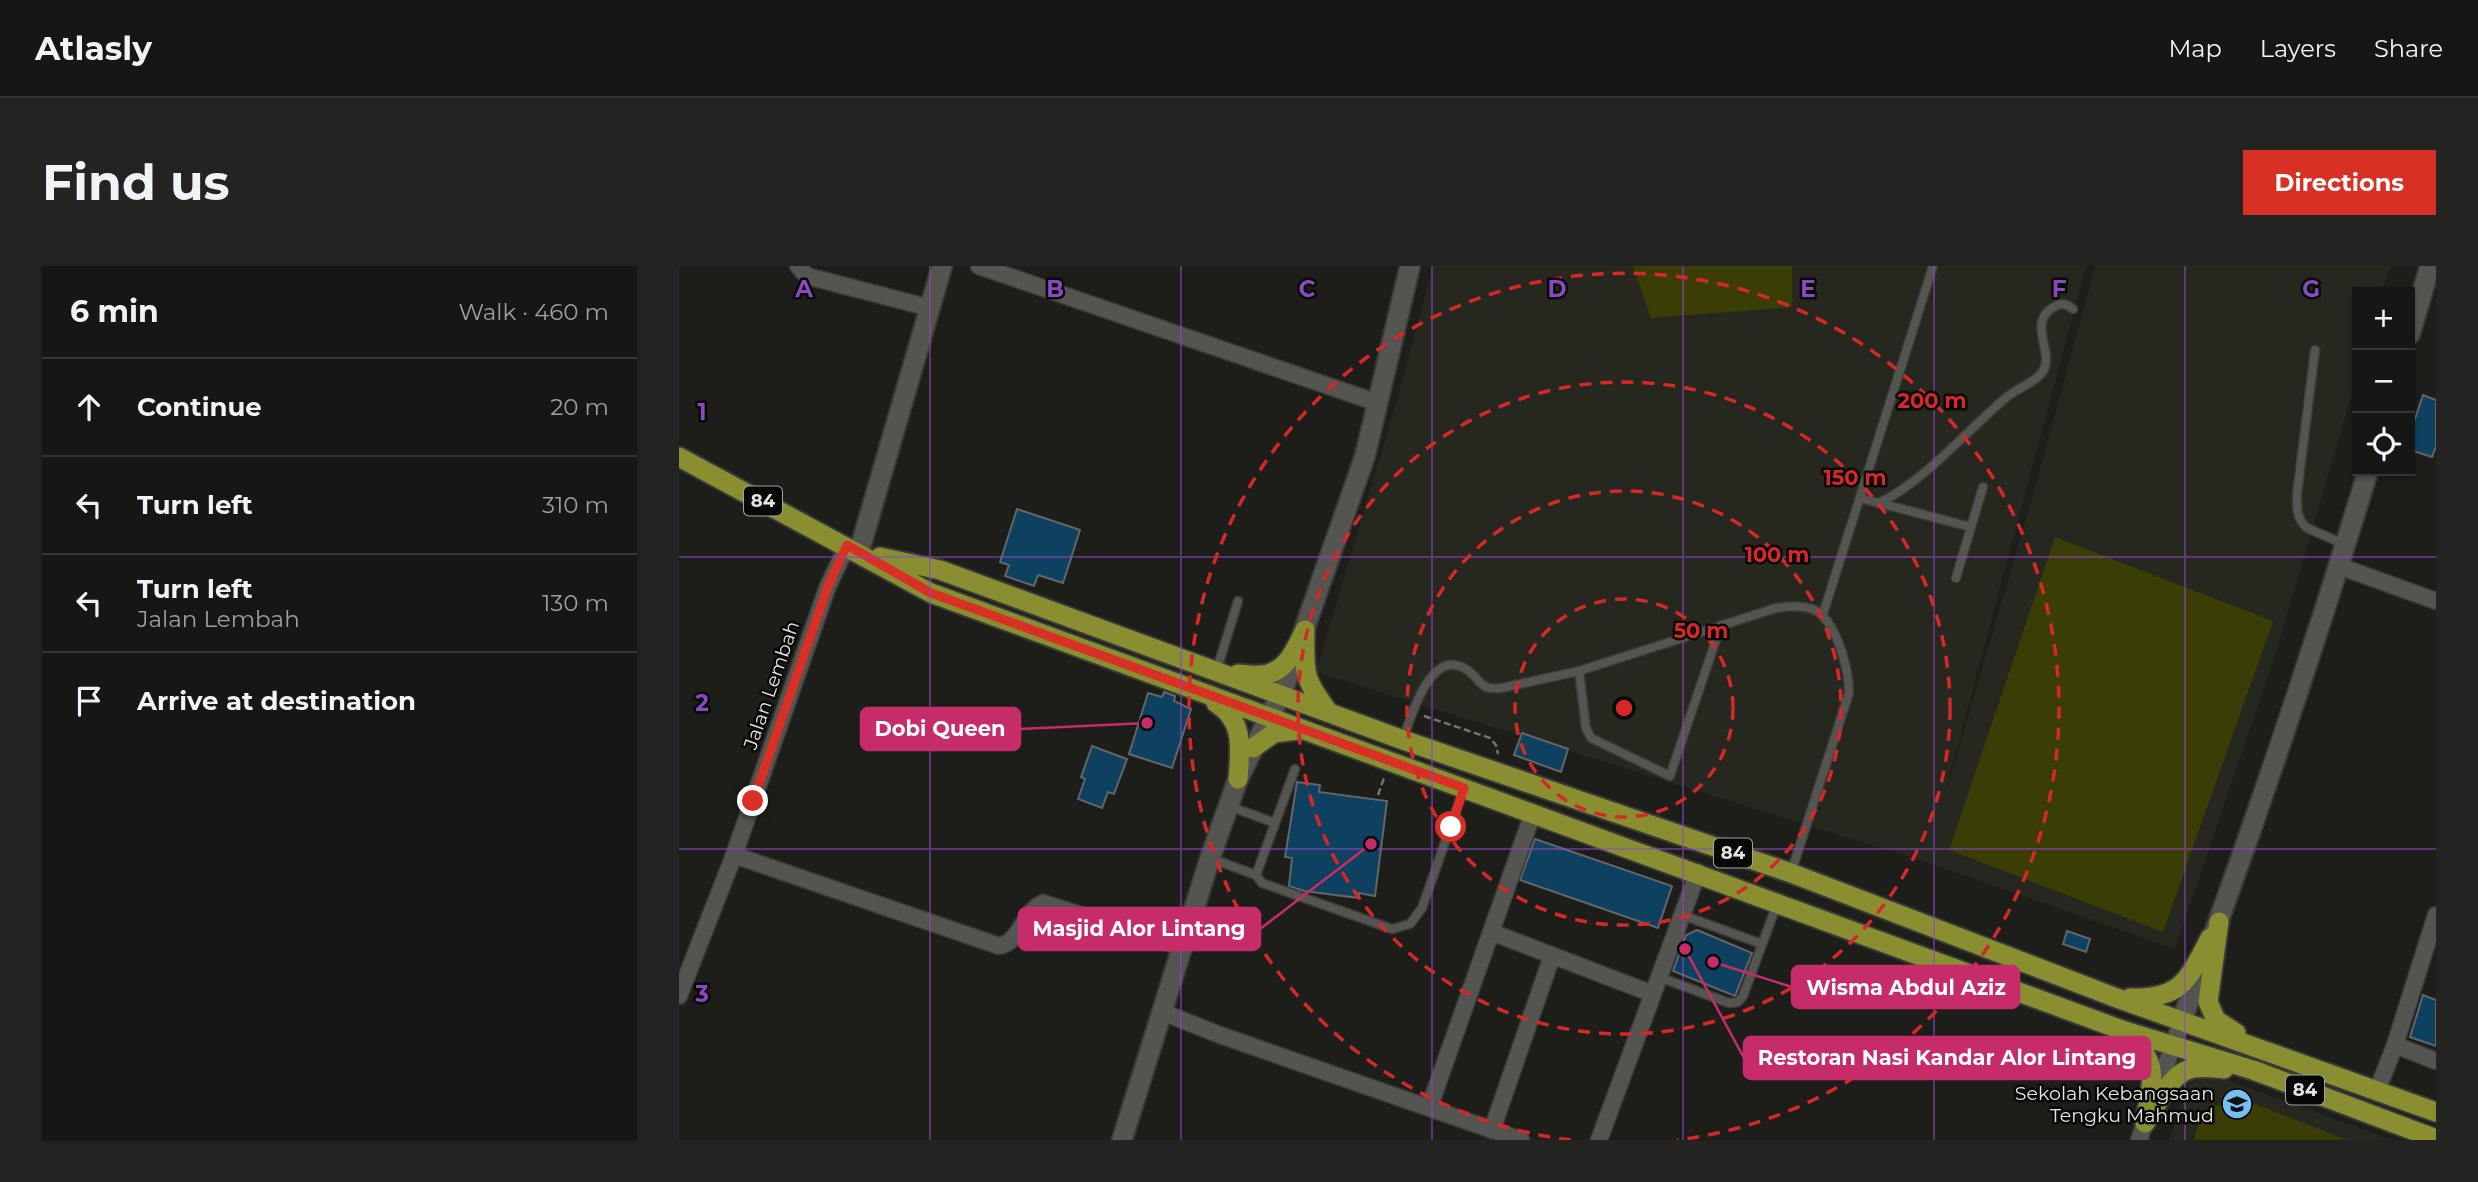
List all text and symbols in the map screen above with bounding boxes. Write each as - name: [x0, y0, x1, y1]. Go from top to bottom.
- text: Atlasly: [35, 28, 152, 68]
- text: Map: [2168, 34, 2222, 63]
- text: Layers: [2260, 34, 2336, 63]
- text: Share: [2374, 34, 2443, 63]
- button: Directions: [2243, 150, 2436, 215]
- text: Find us: [42, 153, 230, 212]
- text: A: [794, 275, 813, 303]
- text: B: [1046, 275, 1064, 303]
- text: C: [1299, 275, 1316, 303]
- text: D: [1548, 275, 1567, 303]
- text: E: [1800, 275, 1816, 303]
- text: F: [2052, 275, 2067, 303]
- text: G: [2302, 275, 2320, 303]
- map controls: [2352, 287, 2415, 476]
- button: +: [2352, 287, 2415, 350]
- text: 6 min: [70, 293, 159, 330]
- text: Walk · 460 m: [458, 298, 609, 326]
- button: −: [2352, 350, 2415, 413]
- icon: ahead: [70, 388, 108, 426]
- text: 200 m: [1898, 388, 1966, 413]
- text: Continue: [137, 391, 262, 423]
- text: 20 m: [550, 393, 609, 421]
- text: 1: [697, 398, 707, 426]
- button: locate: [2352, 413, 2415, 476]
- text: 150 m: [1824, 465, 1886, 490]
- icon: left: [70, 486, 108, 524]
- road number: 84: [744, 486, 782, 515]
- text: Turn left: [137, 489, 253, 521]
- text: 310 m: [542, 491, 609, 519]
- text: 100 m: [1745, 542, 1809, 567]
- text: Turn left: [137, 573, 253, 605]
- icon: left: [70, 584, 108, 622]
- text: 130 m: [542, 589, 609, 617]
- text: Jalan Lembah: [137, 605, 300, 633]
- street label: Jalan Lembah: [738, 618, 804, 753]
- text: 50 m: [1674, 618, 1728, 643]
- icon: arrive: [70, 682, 108, 720]
- text: Arrive at destination: [137, 685, 416, 717]
- text: 2: [695, 689, 709, 717]
- centre of rings: [1612, 696, 1636, 720]
- callout: Dobi Queen: [861, 708, 1020, 750]
- text: Dobi Queen: [874, 716, 1006, 741]
- route end: [737, 785, 768, 816]
- route start: [1435, 811, 1466, 842]
- road number: 84: [1714, 838, 1752, 868]
- callout: Masjid Alor Lintang: [1019, 908, 1260, 950]
- text: Masjid Alor Lintang: [1032, 916, 1246, 941]
- callout: Wisma Abdul Aziz: [1792, 966, 2019, 1008]
- text: Wisma Abdul Aziz: [1806, 975, 2006, 1000]
- text: 3: [694, 980, 709, 1008]
- callout: Restoran Nasi Kandar Alor Lintang: [1744, 1037, 2150, 1079]
- text: Restoran Nasi Kandar Alor Lintang: [1758, 1045, 2136, 1070]
- road number: 84: [2286, 1076, 2324, 1104]
- place label: Sekolah Kebangsaan Tengku Mahmud: [2015, 1082, 2214, 1127]
- school or university icon: Sekolah Kebangsaan Tengku Mahmud: [2220, 1087, 2254, 1121]

